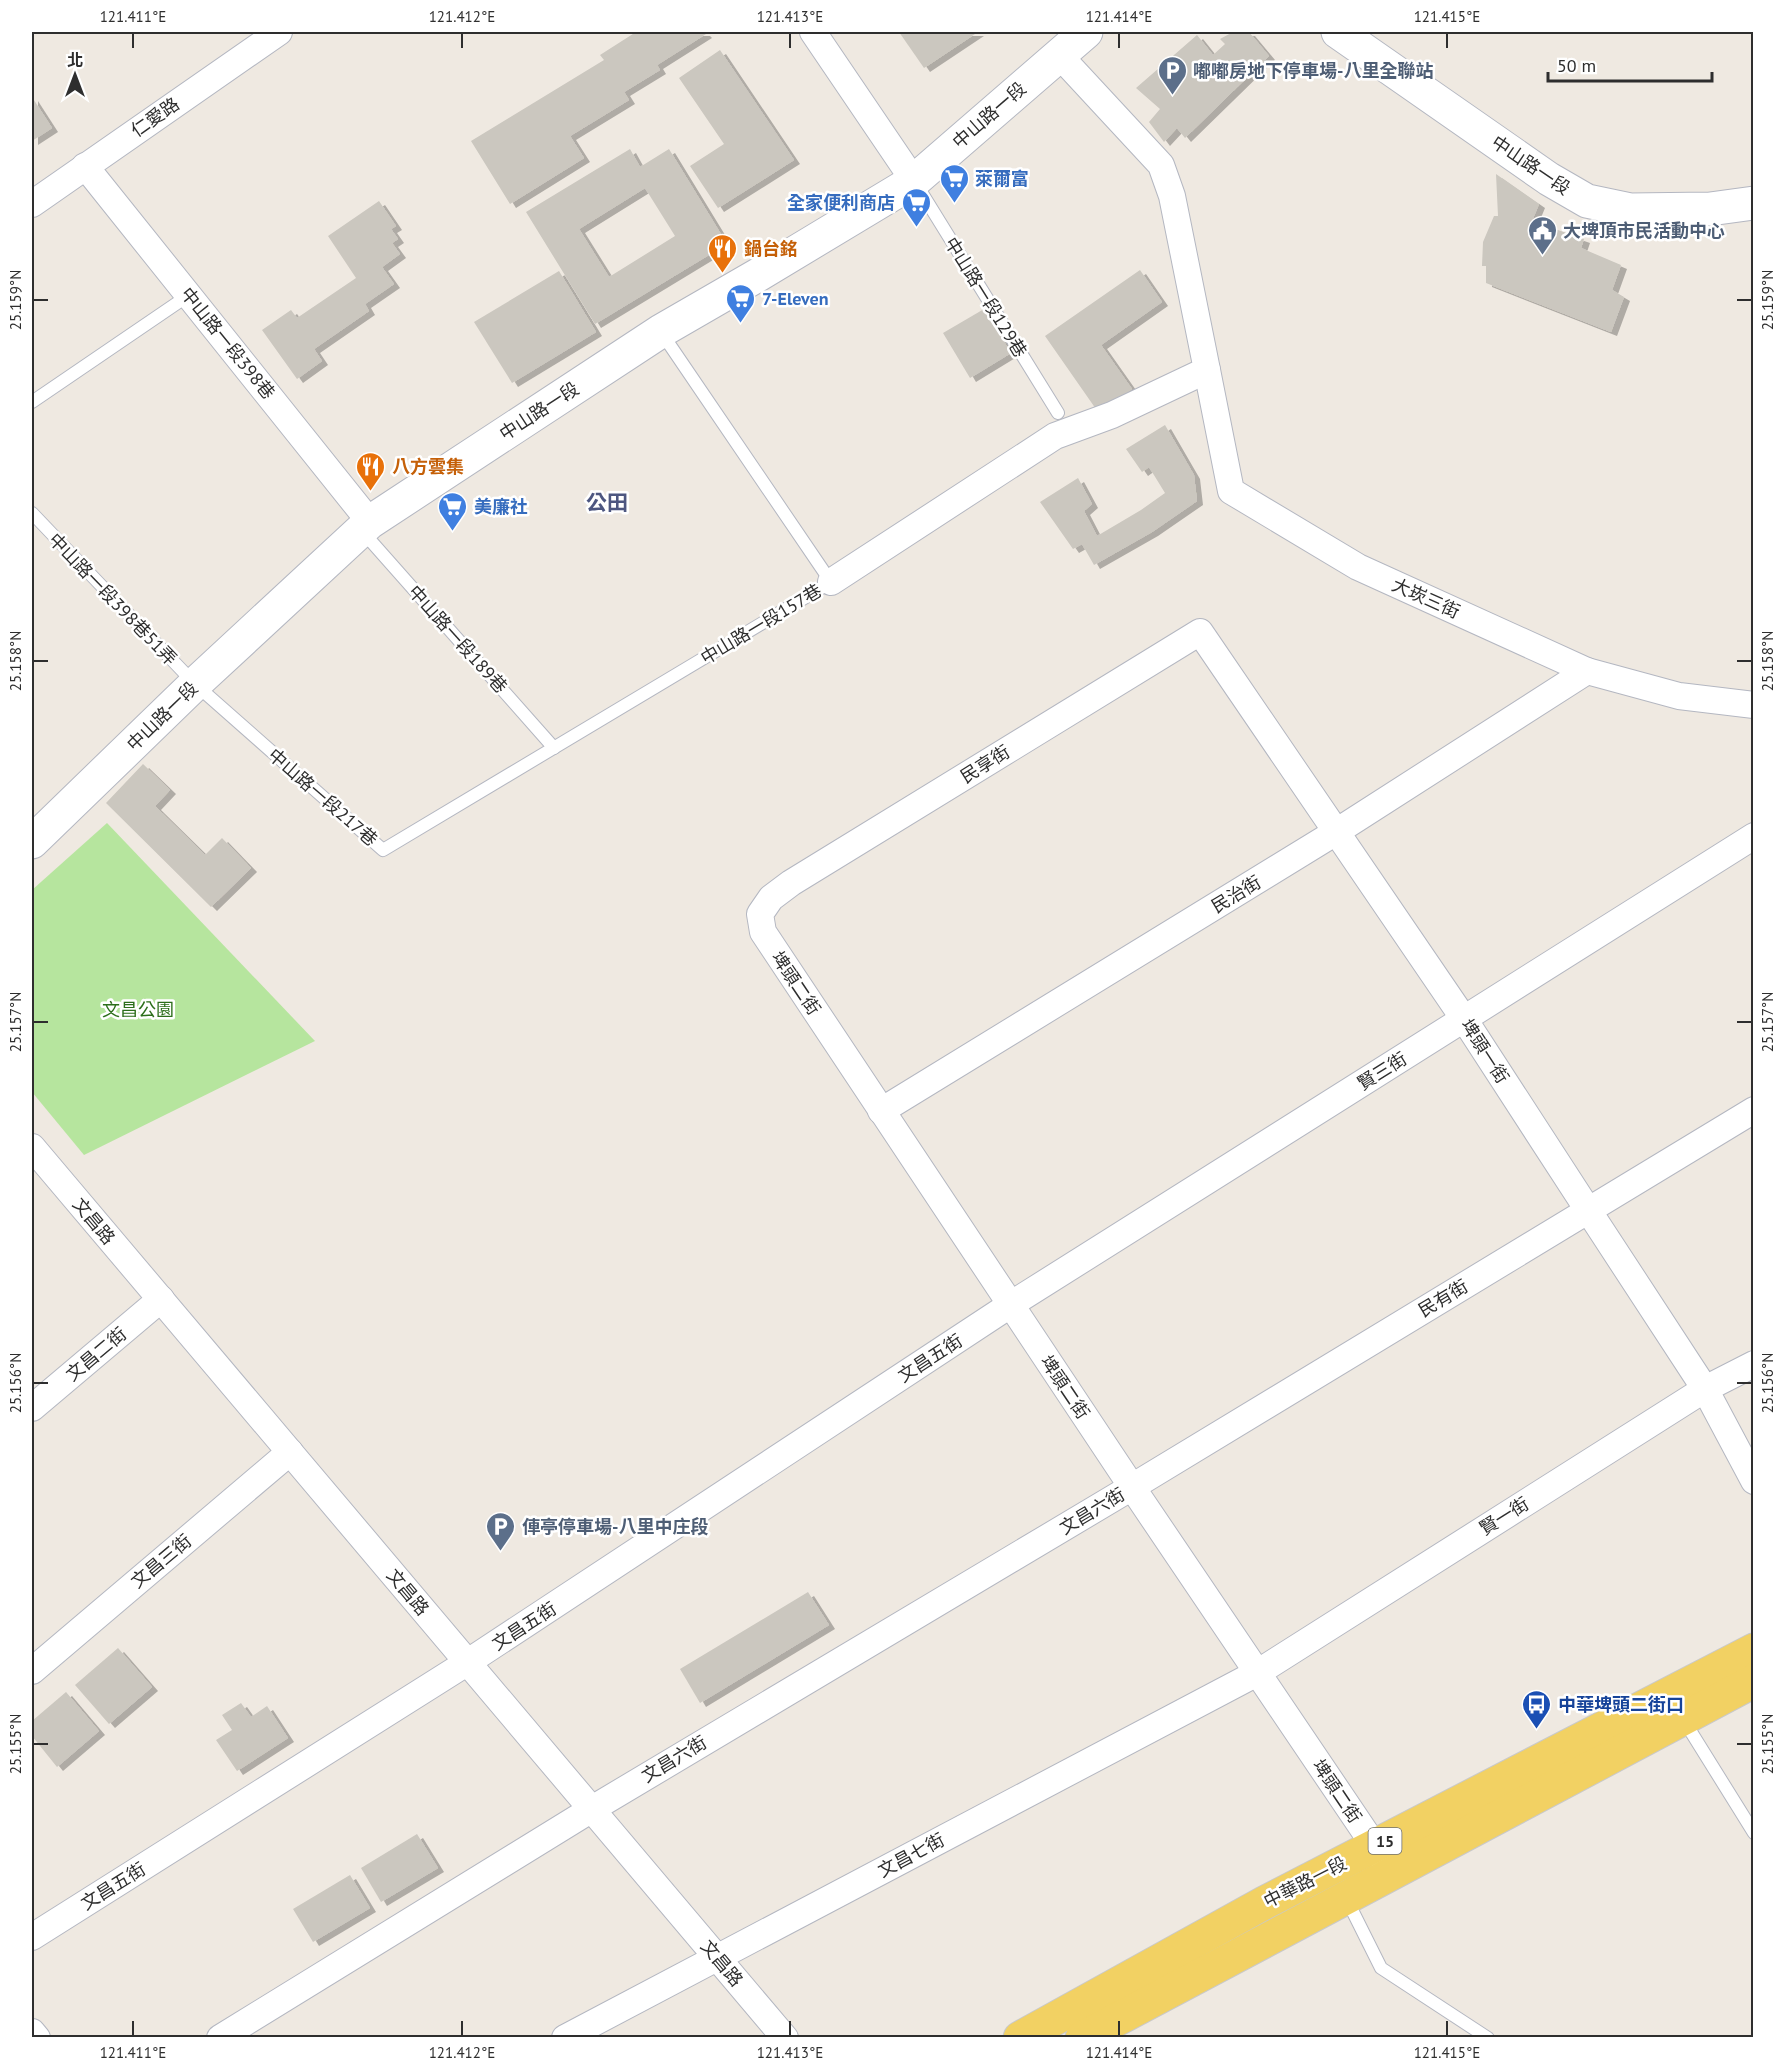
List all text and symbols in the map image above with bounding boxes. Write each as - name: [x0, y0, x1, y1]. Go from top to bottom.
- text: 121.411°E: [100, 7, 166, 26]
- text: 121.412°E: [429, 7, 495, 26]
- text: 121.413°E: [757, 7, 823, 26]
- text: 121.414°E: [1086, 7, 1152, 26]
- text: 121.415°E: [1414, 7, 1480, 26]
- north arrow: [45, 45, 105, 105]
- scale bar: [1548, 45, 1712, 83]
- text: 北: [67, 50, 83, 70]
- parking icon: 嘟嘟房地下停車場-八里全聯站: [1156, 54, 1188, 96]
- text: 50 m: [1557, 54, 1596, 77]
- place label: 嘟嘟房地下停車場-八里全聯站: [1193, 59, 1433, 82]
- street label: 中山路一段: [947, 77, 1031, 153]
- street label: 仁愛路: [126, 92, 184, 142]
- street label: 中山路一段: [1487, 130, 1575, 200]
- supermarket icon: 萊爾富: [938, 162, 970, 204]
- place label: 萊爾富: [975, 167, 1029, 190]
- supermarket icon: 全家便利商店: [900, 186, 932, 228]
- place label: 全家便利商店: [787, 191, 895, 214]
- public building icon: 大埤頂市民活動中心: [1526, 214, 1558, 256]
- place label: 大埤頂市民活動中心: [1563, 219, 1725, 242]
- restaurant icon: 鍋台銘: [707, 232, 739, 274]
- street label: 中山路一段129巷: [940, 233, 1032, 361]
- place label: 鍋台銘: [744, 237, 798, 260]
- text: 25.159°N: [6, 270, 25, 330]
- text: 25.159°N: [1758, 270, 1777, 330]
- street label: 中山路一段398巷: [176, 282, 280, 404]
- supermarket icon: 7-Eleven: [725, 282, 757, 324]
- place label: 7-Eleven: [762, 287, 829, 310]
- street label: 中山路一段: [495, 377, 583, 445]
- restaurant icon: 八方雲集: [355, 450, 387, 492]
- place label: 八方雲集: [392, 455, 464, 478]
- district label: 公田: [586, 489, 628, 516]
- supermarket icon: 美廉社: [437, 490, 469, 532]
- place label: 美廉社: [474, 495, 528, 518]
- street label: 中山路一段398巷51弄: [44, 528, 182, 670]
- street label: 大崁三街: [1388, 573, 1464, 623]
- street label: 中山路一段157巷: [696, 579, 826, 669]
- street label: 中山路一段189巷: [403, 580, 513, 698]
- text: 25.158°N: [6, 631, 25, 691]
- text: 25.158°N: [1758, 631, 1777, 691]
- street label: 中山路一段: [122, 676, 202, 756]
- street label: 民享街: [956, 740, 1014, 788]
- street label: 中山路一段217巷: [264, 743, 382, 851]
- street label: 民治街: [1207, 870, 1265, 918]
- street label: 埤頭二街: [766, 947, 826, 1019]
- text: 25.157°N: [6, 992, 25, 1052]
- text: 25.157°N: [1758, 992, 1777, 1052]
- park label: 文昌公園: [102, 998, 174, 1021]
- street label: 埤頭一街: [1456, 1015, 1514, 1087]
- street label: 賢三街: [1353, 1047, 1411, 1095]
- street label: 文昌路: [68, 1193, 120, 1249]
- street label: 民有街: [1414, 1274, 1472, 1322]
- street label: 文昌二街: [61, 1322, 131, 1386]
- street label: 文昌五街: [894, 1329, 966, 1387]
- street label: 埤頭二街: [1035, 1351, 1095, 1423]
- text: 25.156°N: [6, 1353, 25, 1413]
- text: 25.156°N: [1758, 1353, 1777, 1413]
- street label: 文昌六街: [1055, 1483, 1129, 1539]
- street label: 賢一街: [1475, 1492, 1533, 1540]
- parking icon: 俥亭停車場-八里中庄段: [485, 1510, 517, 1552]
- place label: 俥亭停車場-八里中庄段: [522, 1515, 708, 1538]
- street label: 文昌三街: [126, 1529, 196, 1593]
- street label: 文昌路: [382, 1564, 434, 1620]
- street label: 文昌五街: [488, 1597, 560, 1655]
- bus stop icon: 中華埤頭二街口: [1521, 1688, 1553, 1730]
- place label: 中華埤頭二街口: [1558, 1693, 1684, 1716]
- text: 25.155°N: [6, 1714, 25, 1774]
- text: 25.155°N: [1758, 1714, 1777, 1774]
- street label: 文昌六街: [637, 1731, 711, 1787]
- street label: 埤頭二街: [1307, 1755, 1367, 1827]
- street label: 文昌七街: [874, 1828, 948, 1882]
- road number: 15: [1368, 1828, 1402, 1854]
- street label: 中華路一段: [1260, 1851, 1350, 1913]
- street label: 文昌五街: [76, 1857, 150, 1915]
- street label: 文昌路: [696, 1935, 748, 1991]
- text: 121.411°E: [100, 2043, 166, 2062]
- text: 121.412°E: [429, 2043, 495, 2062]
- text: 121.413°E: [757, 2043, 823, 2062]
- text: 121.414°E: [1086, 2043, 1152, 2062]
- text: 121.415°E: [1414, 2043, 1480, 2062]

